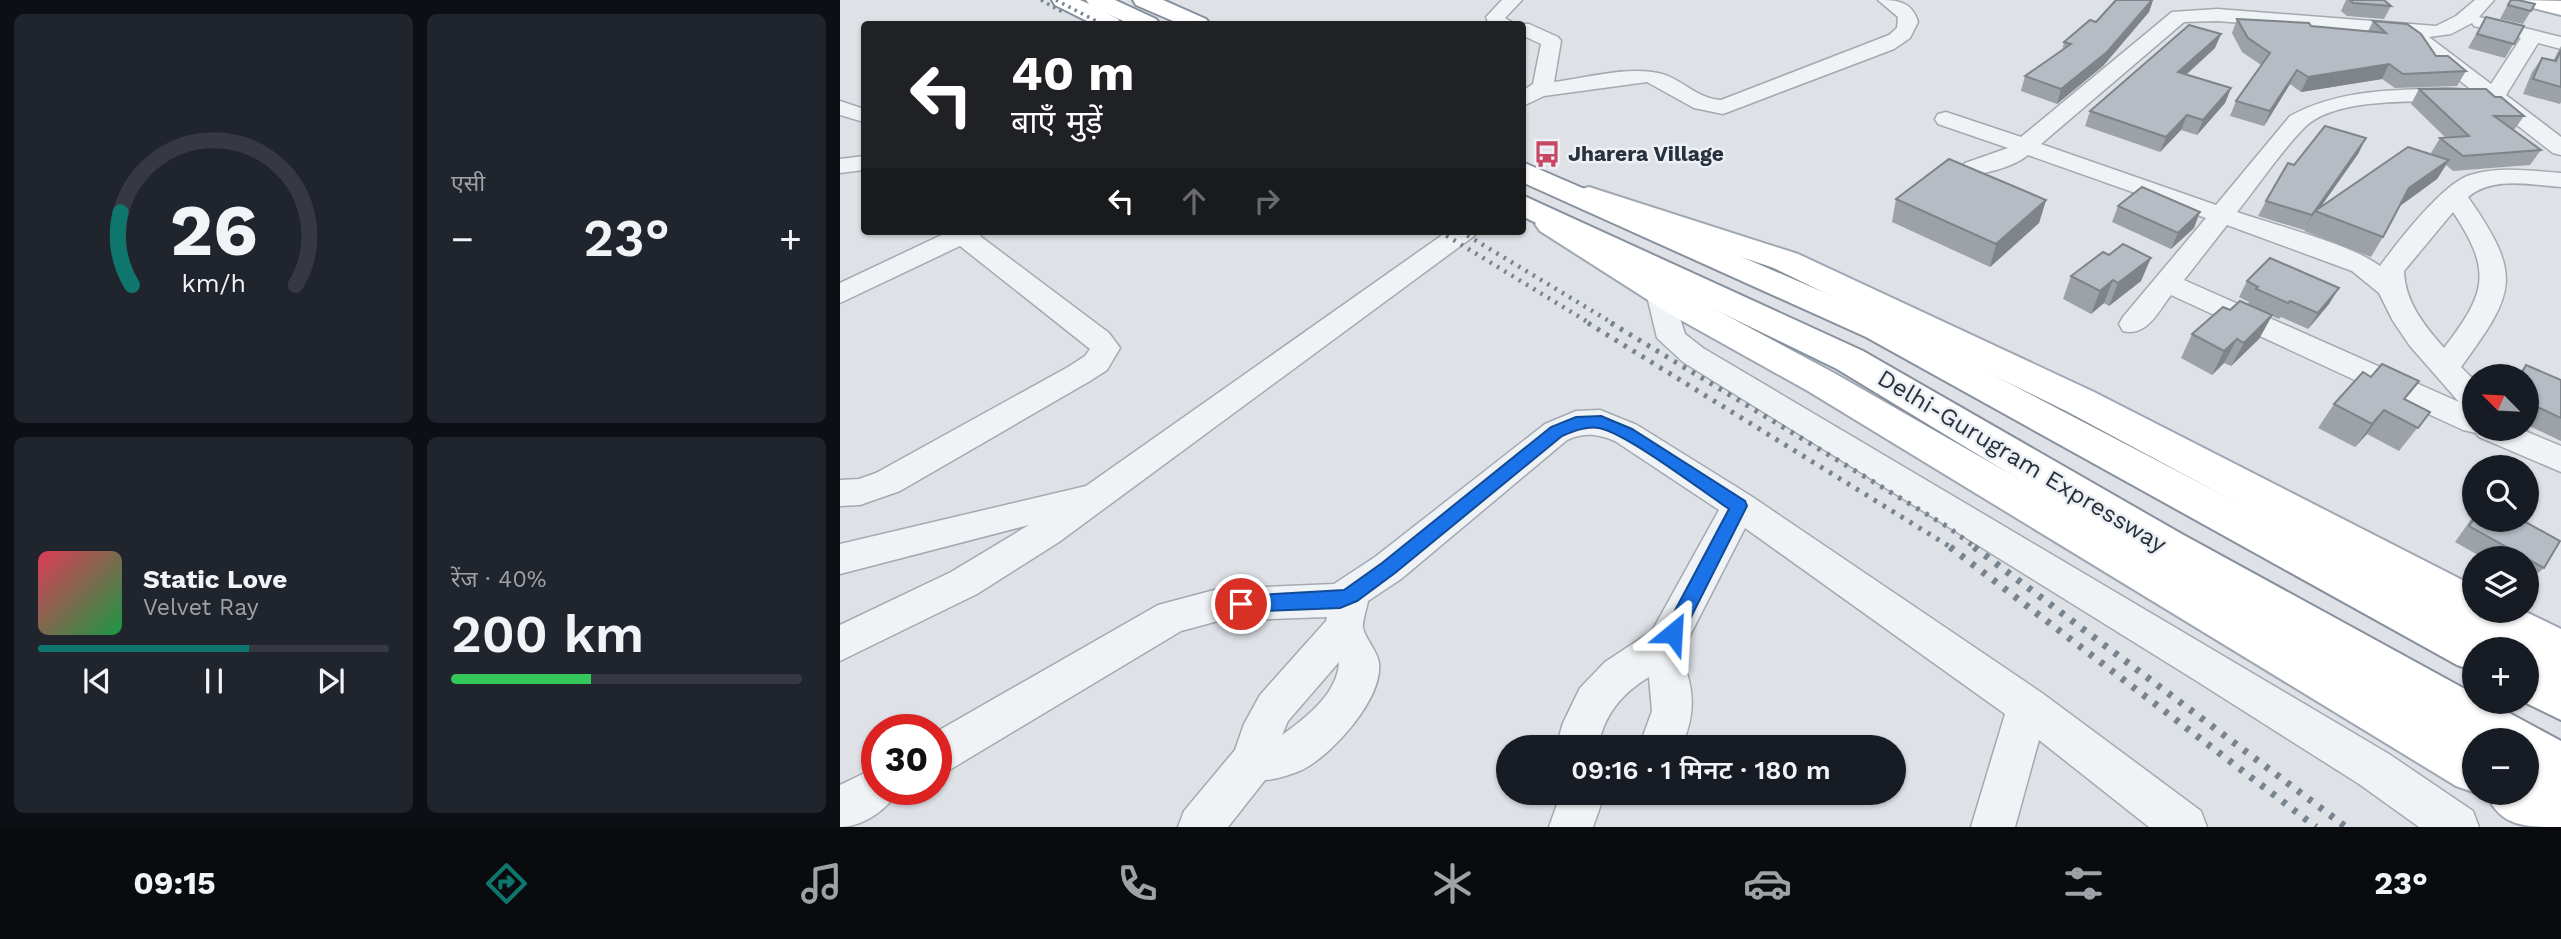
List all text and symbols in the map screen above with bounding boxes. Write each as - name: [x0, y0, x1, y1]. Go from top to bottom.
- text: 40 m: [1011, 44, 1134, 102]
- icon: left: [896, 49, 987, 140]
- text: बाएँ मुड़ें: [1011, 103, 1102, 141]
- bus stop icon: Jharera Village: [1532, 139, 1562, 169]
- place label: Jharera Village: [1568, 141, 1724, 166]
- text: एसी: [451, 170, 485, 197]
- icon: left: [1102, 182, 1140, 220]
- icon: ahead: [1175, 182, 1213, 220]
- icon: right: [1248, 182, 1286, 220]
- text: 26: [169, 187, 258, 273]
- text: 23°: [583, 208, 670, 269]
- text: −: [451, 217, 474, 261]
- text: +: [779, 217, 802, 261]
- text: km/h: [181, 268, 246, 297]
- street label: Delhi-Gurugram Expressway: [1873, 364, 2172, 559]
- north arrow: [2462, 364, 2539, 441]
- map controls: [2462, 364, 2539, 805]
- button: search: [2462, 455, 2539, 532]
- button: layers: [2462, 546, 2539, 623]
- text: Static Love: [143, 564, 287, 594]
- text: रेंज · 40%: [451, 566, 546, 593]
- pin: [1211, 574, 1271, 634]
- icon: arrive: [1222, 585, 1260, 623]
- text: Velvet Ray: [143, 594, 259, 621]
- position arrow: [1636, 596, 1710, 670]
- text: 200 km: [451, 604, 644, 665]
- button: +: [2462, 637, 2539, 714]
- icon: previous: [78, 662, 116, 700]
- icon: pause: [195, 662, 233, 700]
- icon: next: [312, 662, 350, 700]
- speed limit sign: 30: [861, 714, 952, 805]
- button: −: [2462, 728, 2539, 805]
- text: 09:16 · 1 मिनट · 180 m: [1571, 755, 1831, 785]
- icon: directions: [482, 859, 531, 908]
- icon: music: [797, 859, 846, 908]
- icon: phone: [1113, 859, 1162, 908]
- icon: climate: [1428, 859, 1477, 908]
- icon: car: [1743, 859, 1792, 908]
- icon: filters: [2059, 859, 2108, 908]
- text: 09:15: [133, 864, 216, 902]
- text: 23°: [2374, 864, 2428, 902]

